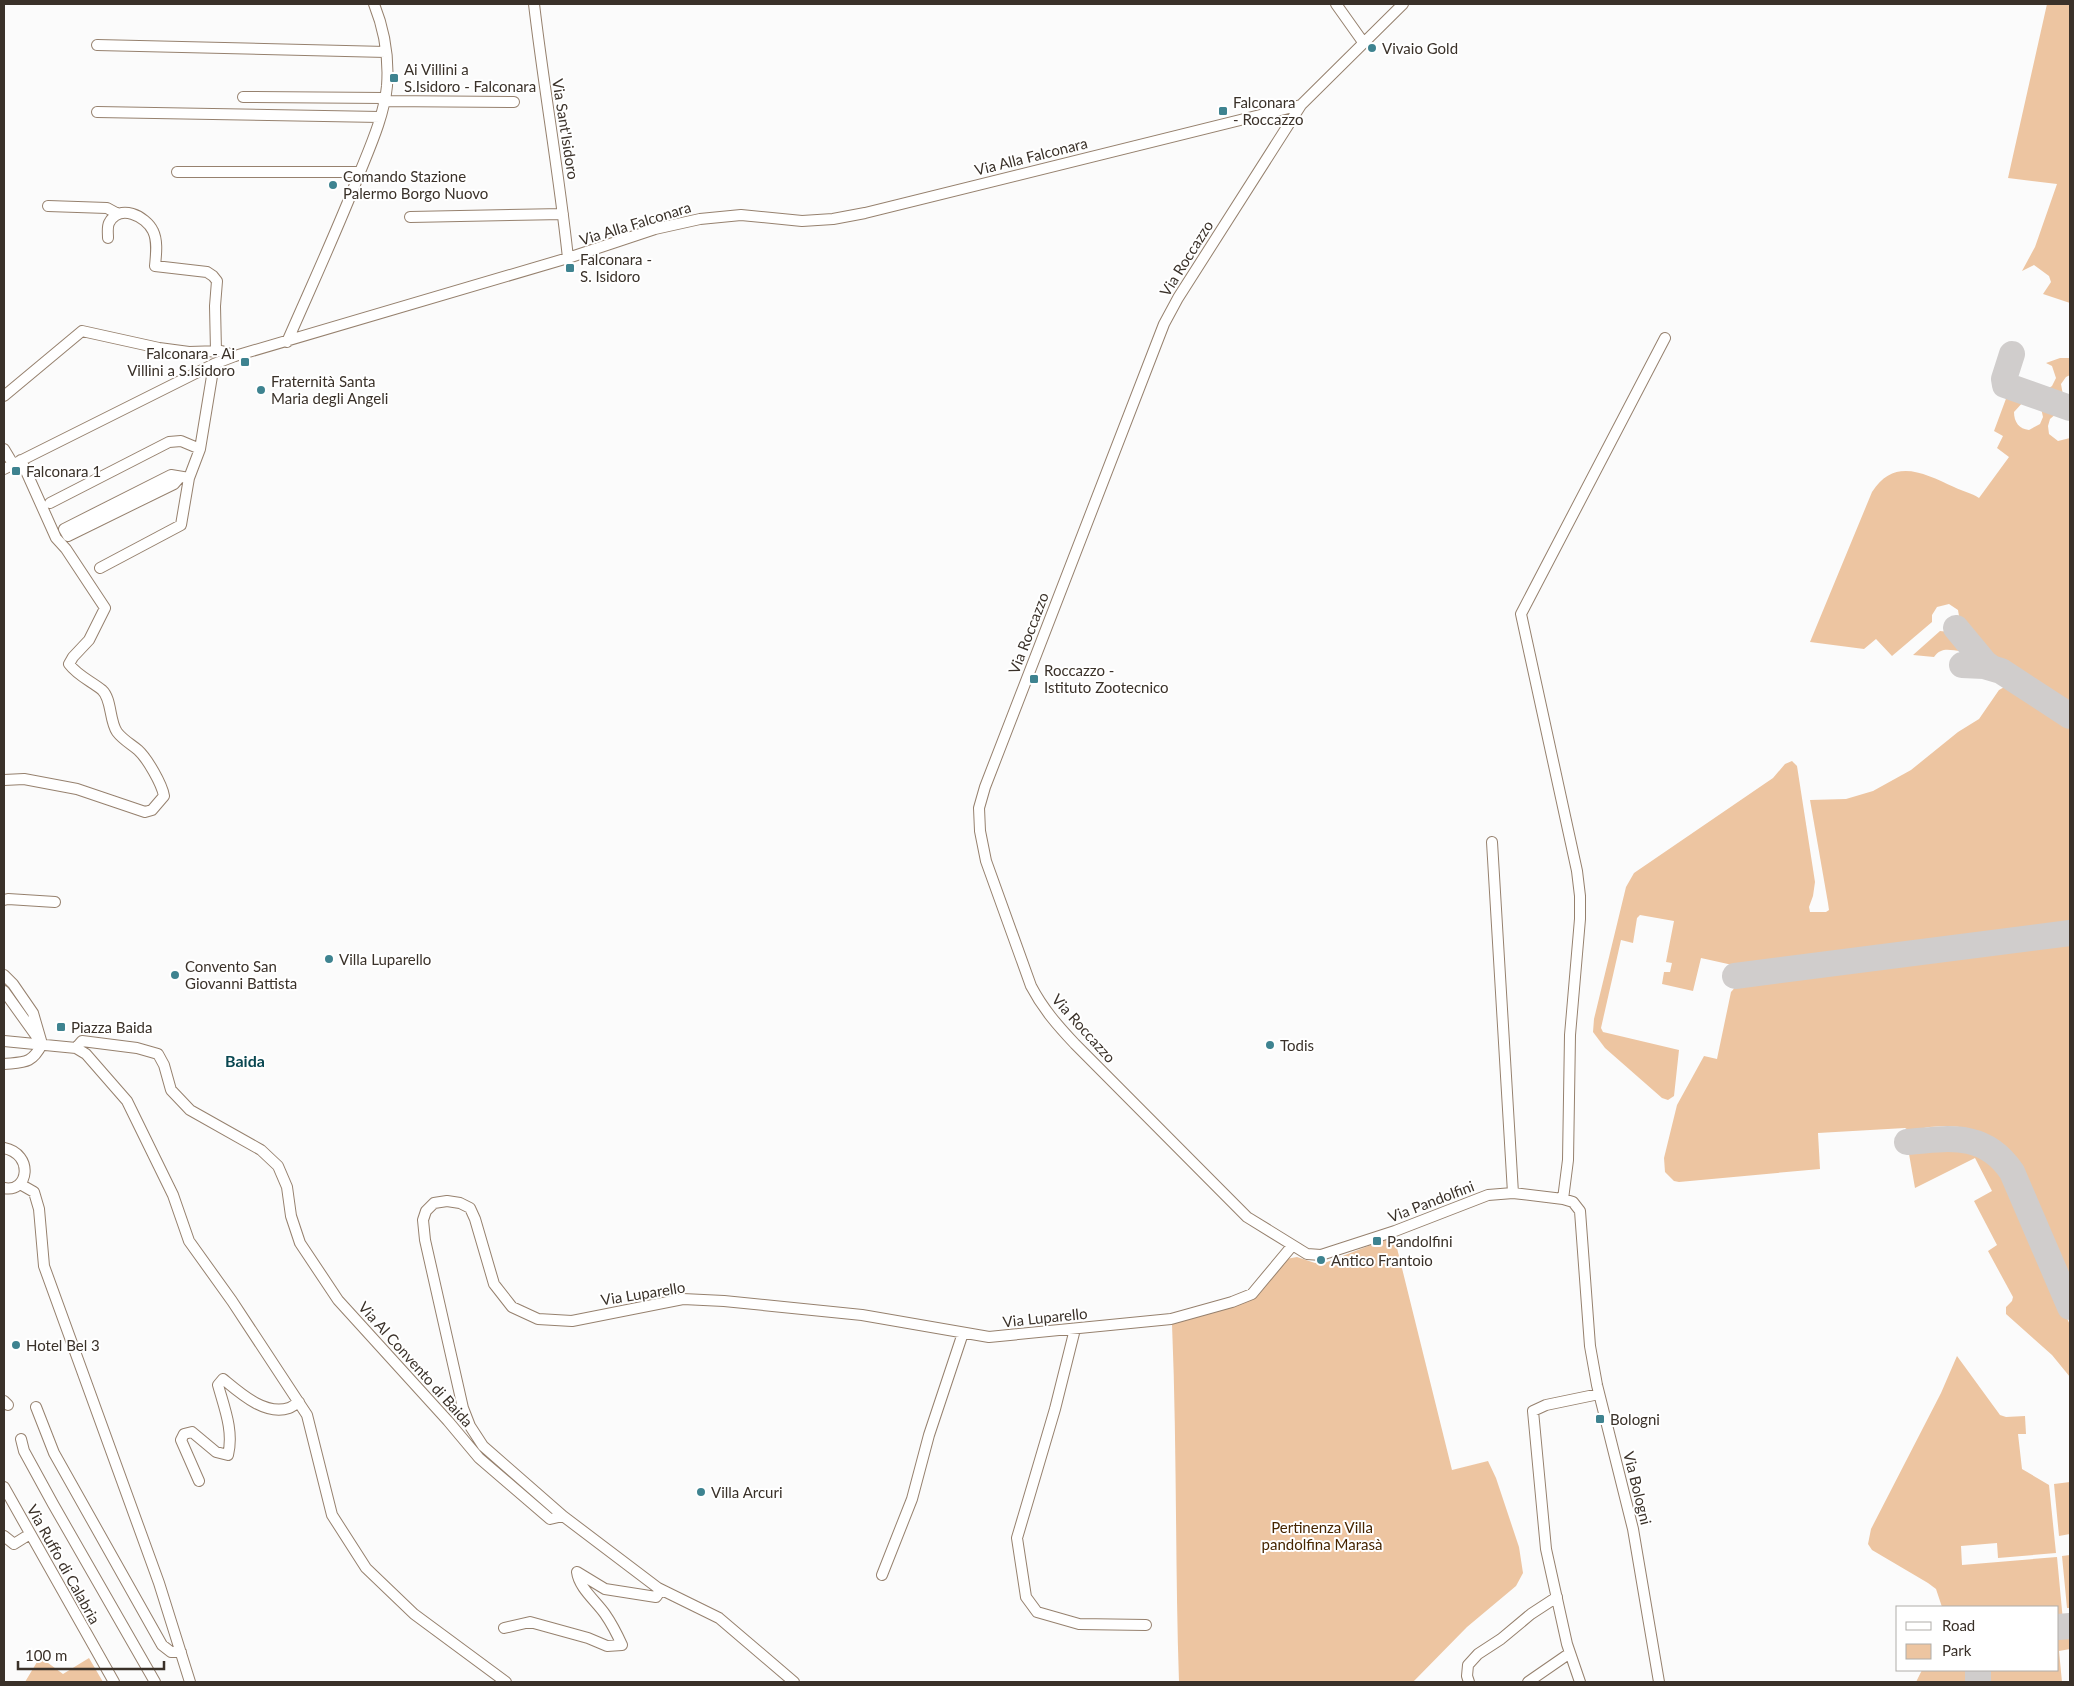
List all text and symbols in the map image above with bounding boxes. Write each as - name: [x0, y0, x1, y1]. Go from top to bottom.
- place label: Vivaio Gold: [1382, 39, 1458, 57]
- marker: Vivaio Gold: [1366, 42, 1378, 54]
- place label: Ai Villini a S.Isidoro - Falconara: [404, 60, 536, 95]
- marker: Ai Villini a S.Isidoro - Falconara: [388, 72, 400, 84]
- street label: Via Sant'Isidoro: [549, 77, 583, 181]
- place label: Falconara - Roccazzo: [1233, 93, 1303, 128]
- marker: Falconara - Roccazzo: [1217, 105, 1229, 117]
- street label: Via Alla Falconara: [973, 133, 1089, 179]
- place label: Comando Stazione Palermo Borgo Nuovo: [343, 167, 488, 202]
- marker: Comando Stazione Palermo Borgo Nuovo: [327, 179, 339, 191]
- street label: Via Alla Falconara: [577, 197, 693, 249]
- street label: Via Roccazzo: [1156, 217, 1216, 299]
- place label: Falconara - S. Isidoro: [580, 250, 652, 285]
- marker: Falconara - S. Isidoro: [564, 262, 576, 274]
- place label: Falconara - Ai Villini a S.Isidoro: [127, 344, 235, 379]
- marker: Falconara - Ai Villini a S.Isidoro: [239, 356, 251, 368]
- place label: Fraternità Santa Maria degli Angeli: [271, 372, 388, 407]
- marker: Fraternità Santa Maria degli Angeli: [255, 384, 267, 396]
- place label: Falconara 1: [26, 462, 101, 480]
- marker: Falconara 1: [10, 465, 22, 477]
- street label: Via Roccazzo: [1004, 590, 1052, 676]
- place label: Roccazzo - Istituto Zootecnico: [1044, 661, 1169, 696]
- marker: Roccazzo - Istituto Zootecnico: [1028, 673, 1040, 685]
- place label: Villa Luparello: [339, 950, 431, 968]
- marker: Villa Luparello: [323, 953, 335, 965]
- place label: Convento San Giovanni Battista: [185, 957, 297, 992]
- marker: Convento San Giovanni Battista: [169, 969, 181, 981]
- street label: Via Roccazzo: [1049, 990, 1119, 1066]
- place label: Piazza Baida: [71, 1018, 152, 1036]
- marker: Piazza Baida: [55, 1021, 67, 1033]
- place label: Todis: [1280, 1036, 1314, 1054]
- marker: Todis: [1264, 1039, 1276, 1051]
- district label: Baida: [225, 1051, 265, 1070]
- street label: Via Pandolfini: [1385, 1176, 1477, 1226]
- place label: Pandolfini: [1387, 1232, 1453, 1250]
- marker: Pandolfini: [1371, 1235, 1383, 1247]
- place label: Antico Frantoio: [1331, 1251, 1433, 1269]
- marker: Antico Frantoio: [1315, 1254, 1327, 1266]
- street label: Via Luparello: [600, 1277, 686, 1309]
- street label: Via Al Convento di Baida: [355, 1298, 477, 1430]
- street label: Via Luparello: [1002, 1304, 1088, 1330]
- place label: Hotel Bel 3: [26, 1336, 100, 1354]
- marker: Hotel Bel 3: [10, 1339, 22, 1351]
- place label: Bologni: [1610, 1410, 1660, 1428]
- marker: Bologni: [1594, 1413, 1606, 1425]
- street label: Via Bologni: [1620, 1449, 1656, 1527]
- place label: Villa Arcuri: [711, 1483, 783, 1501]
- marker: Villa Arcuri: [695, 1486, 707, 1498]
- street label: Via Ruffo di Calabria: [24, 1501, 104, 1627]
- park label: Pertinenza Villa pandolfina Marasà: [1262, 1518, 1382, 1553]
- legend: [1896, 1606, 2059, 1671]
- text: Road: [1942, 1616, 1975, 1634]
- scale bar: [18, 1638, 164, 1670]
- text: Park: [1942, 1641, 1972, 1659]
- text: 100 m: [25, 1646, 67, 1664]

